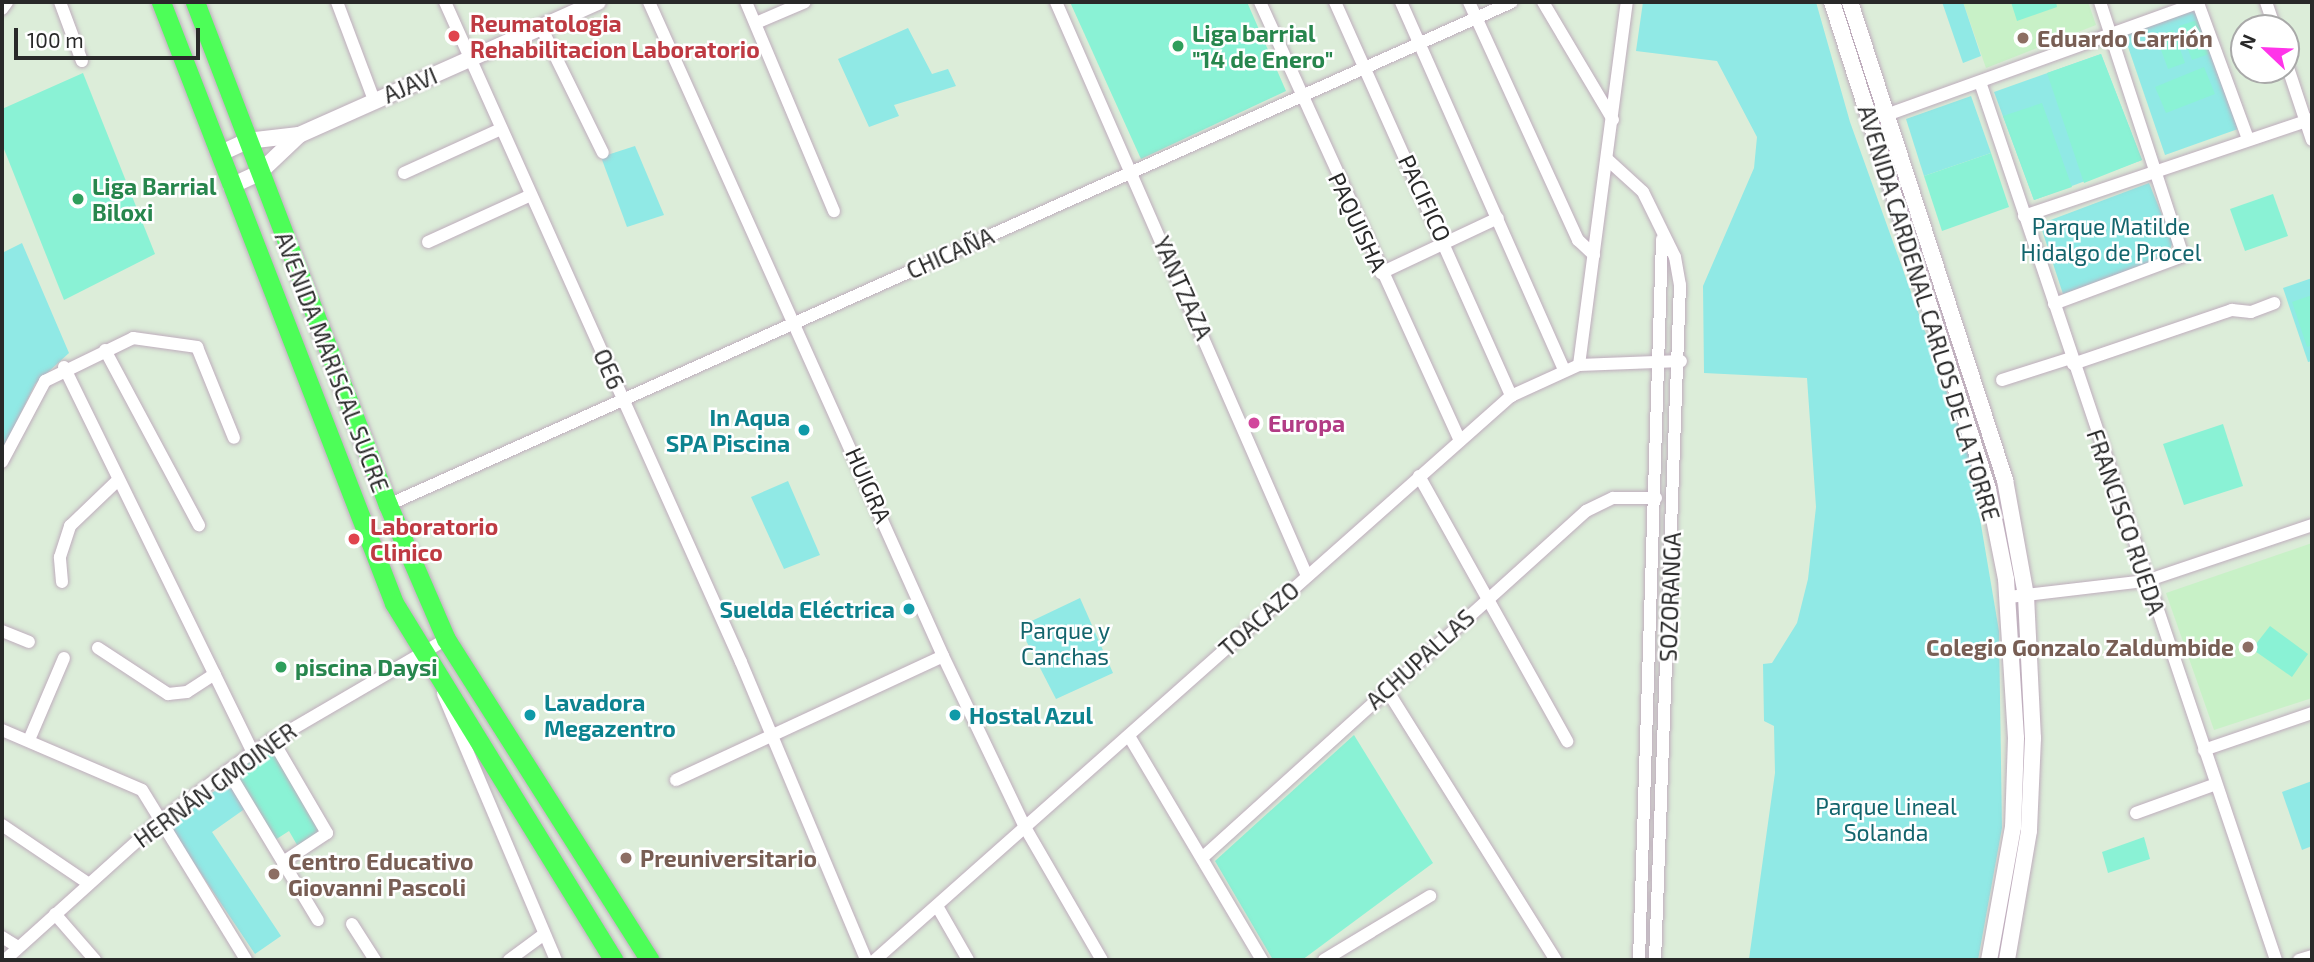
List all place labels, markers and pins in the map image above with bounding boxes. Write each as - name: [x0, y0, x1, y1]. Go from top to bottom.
- place label: Reumatologia Rehabilitacion Laboratorio: [470, 9, 760, 63]
- place label: Liga barrial "14 de Enero": [1192, 19, 1333, 73]
- place label: Eduardo Carrión: [2037, 24, 2213, 52]
- marker: Reumatologia Rehabilitacion Laboratorio: [444, 26, 464, 46]
- marker: Eduardo Carrión: [2015, 30, 2031, 46]
- marker: Liga barrial "14 de Enero": [1170, 38, 1186, 54]
- place label: Liga Barrial Biloxi: [92, 172, 216, 226]
- marker: Liga Barrial Biloxi: [70, 191, 86, 207]
- place label: In Aqua SPA Piscina: [665, 403, 790, 457]
- place label: Europa: [1268, 409, 1345, 437]
- marker: Europa: [1246, 415, 1262, 431]
- marker: In Aqua SPA Piscina: [796, 422, 812, 438]
- place label: Laboratorio Clinico: [370, 512, 498, 566]
- marker: Laboratorio Clinico: [344, 529, 364, 549]
- place label: Suelda Eléctrica: [720, 595, 895, 623]
- marker: Suelda Eléctrica: [901, 601, 917, 617]
- place label: Colegio Gonzalo Zaldumbide: [1926, 633, 2234, 661]
- marker: Colegio Gonzalo Zaldumbide: [2240, 639, 2256, 655]
- place label: piscina Daysi: [295, 653, 438, 681]
- marker: piscina Daysi: [273, 659, 289, 675]
- place label: Lavadora Megazentro: [544, 688, 676, 742]
- place label: Hostal Azul: [969, 701, 1094, 729]
- marker: Lavadora Megazentro: [522, 707, 538, 723]
- marker: Hostal Azul: [947, 707, 963, 723]
- place label: Preuniversitario: [640, 844, 817, 872]
- place label: Centro Educativo Giovanni Pascoli: [288, 847, 474, 901]
- marker: Preuniversitario: [618, 850, 634, 866]
- marker: Centro Educativo Giovanni Pascoli: [266, 866, 282, 882]

